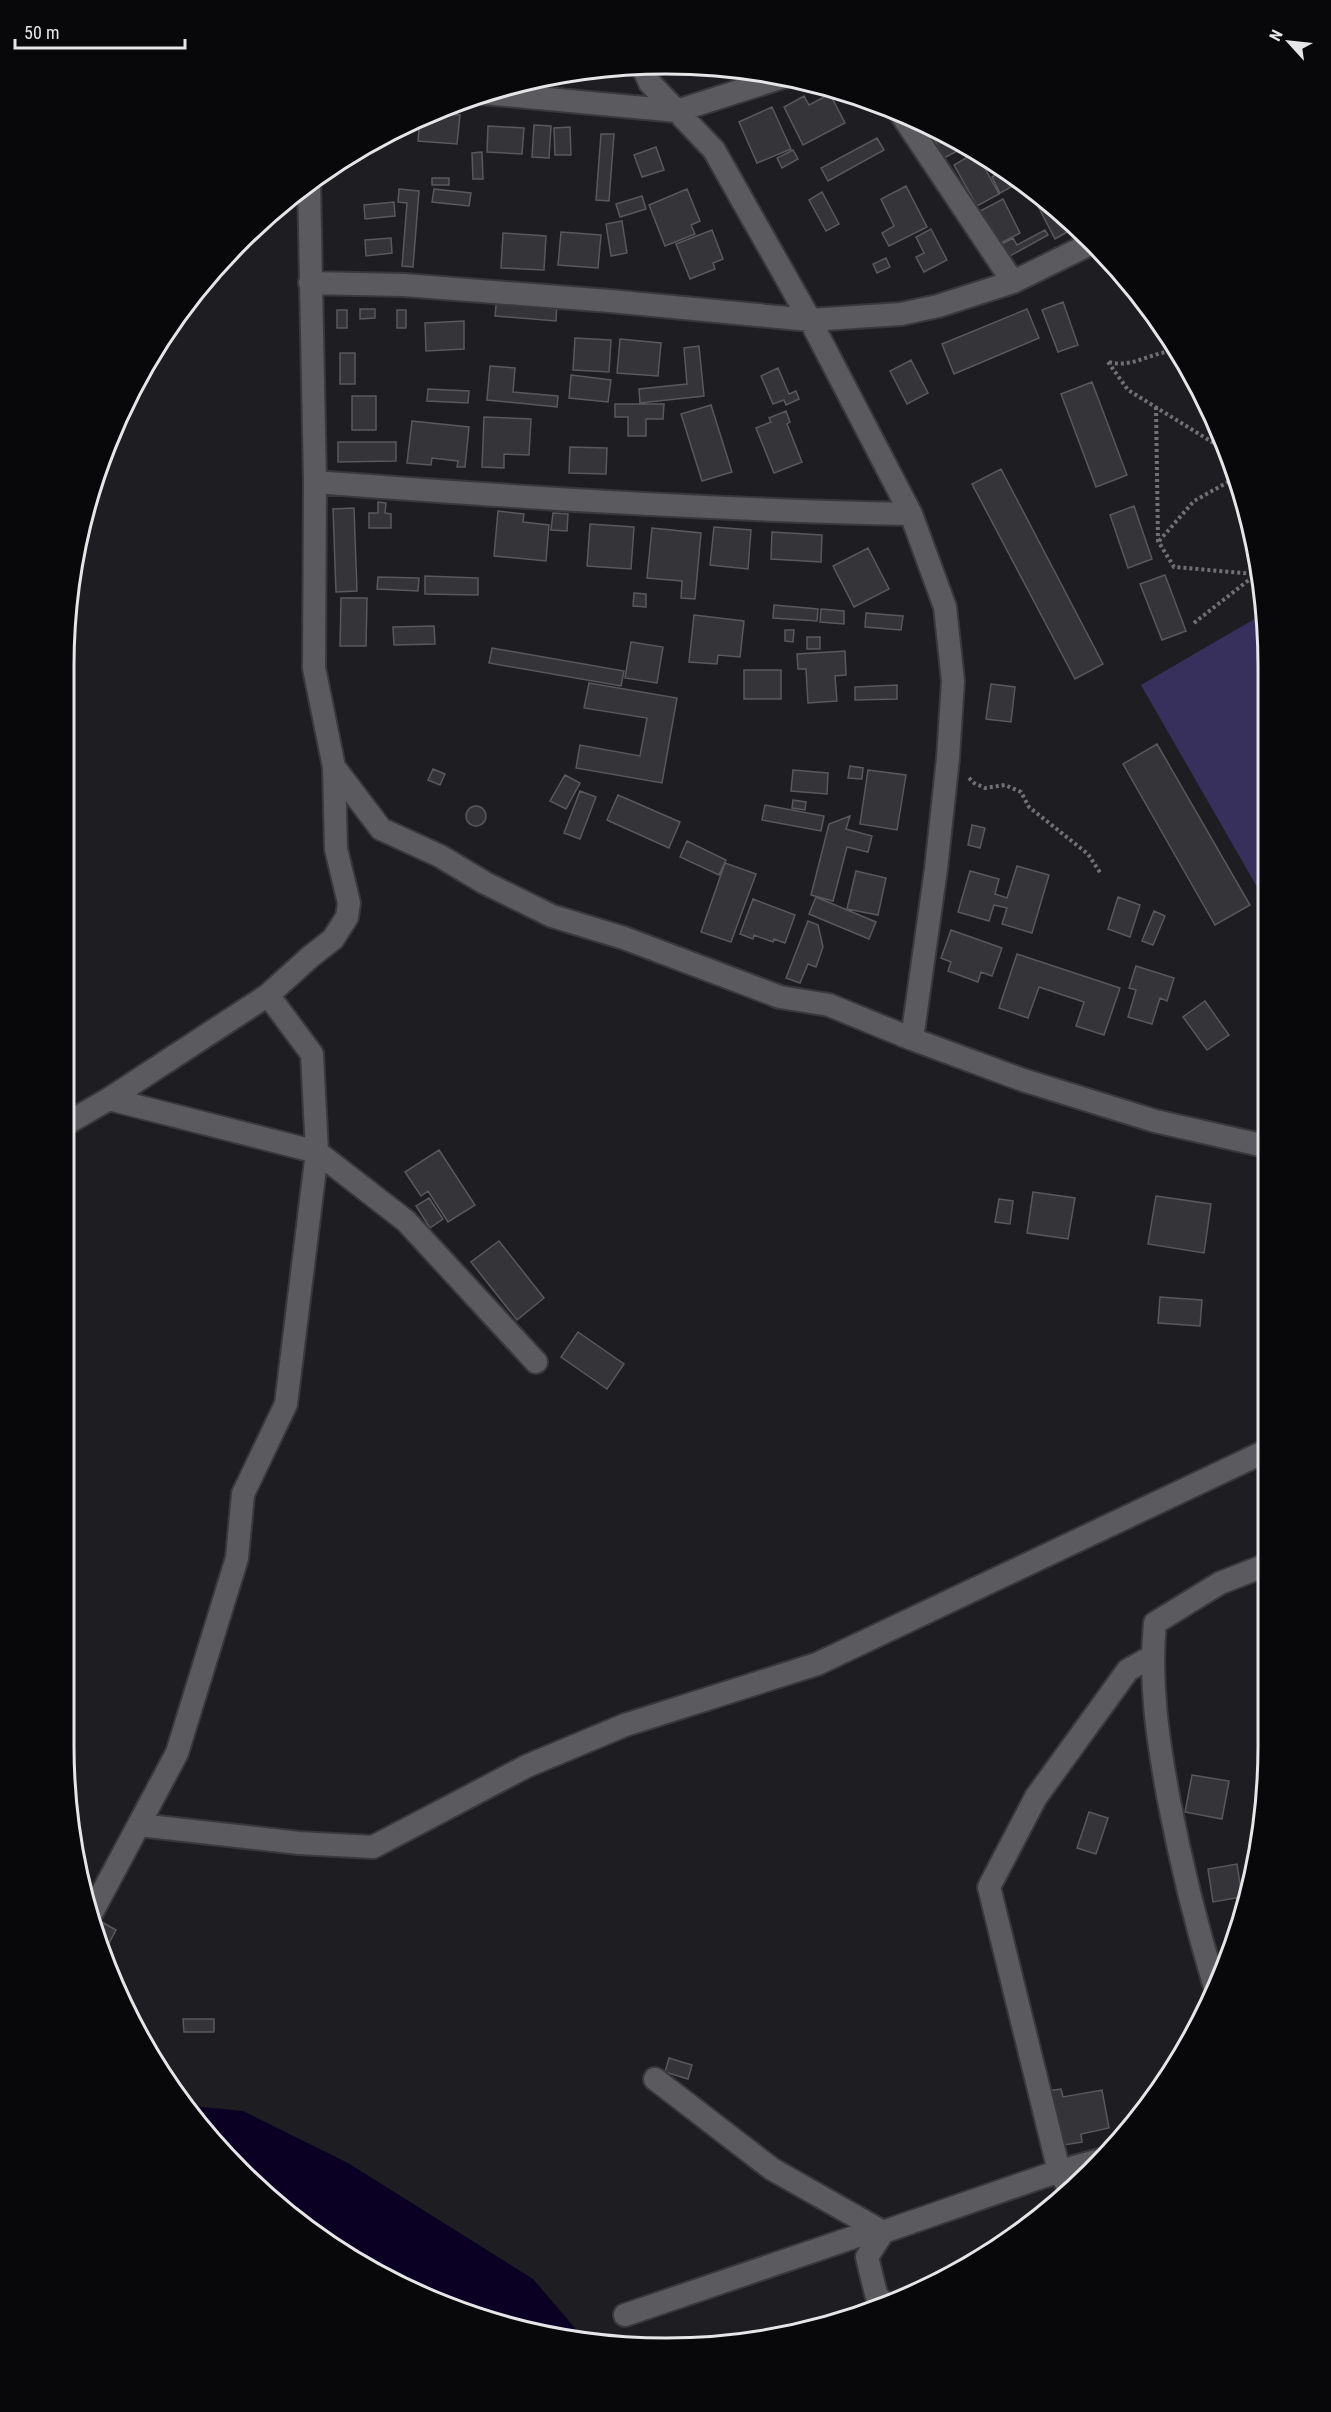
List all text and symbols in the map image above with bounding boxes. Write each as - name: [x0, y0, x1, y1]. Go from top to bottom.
- scale bar: [15, 12, 184, 50]
- north arrow: [1259, 12, 1319, 72]
- text: 50 m: [24, 22, 59, 43]
- text: N: [1265, 27, 1287, 44]

